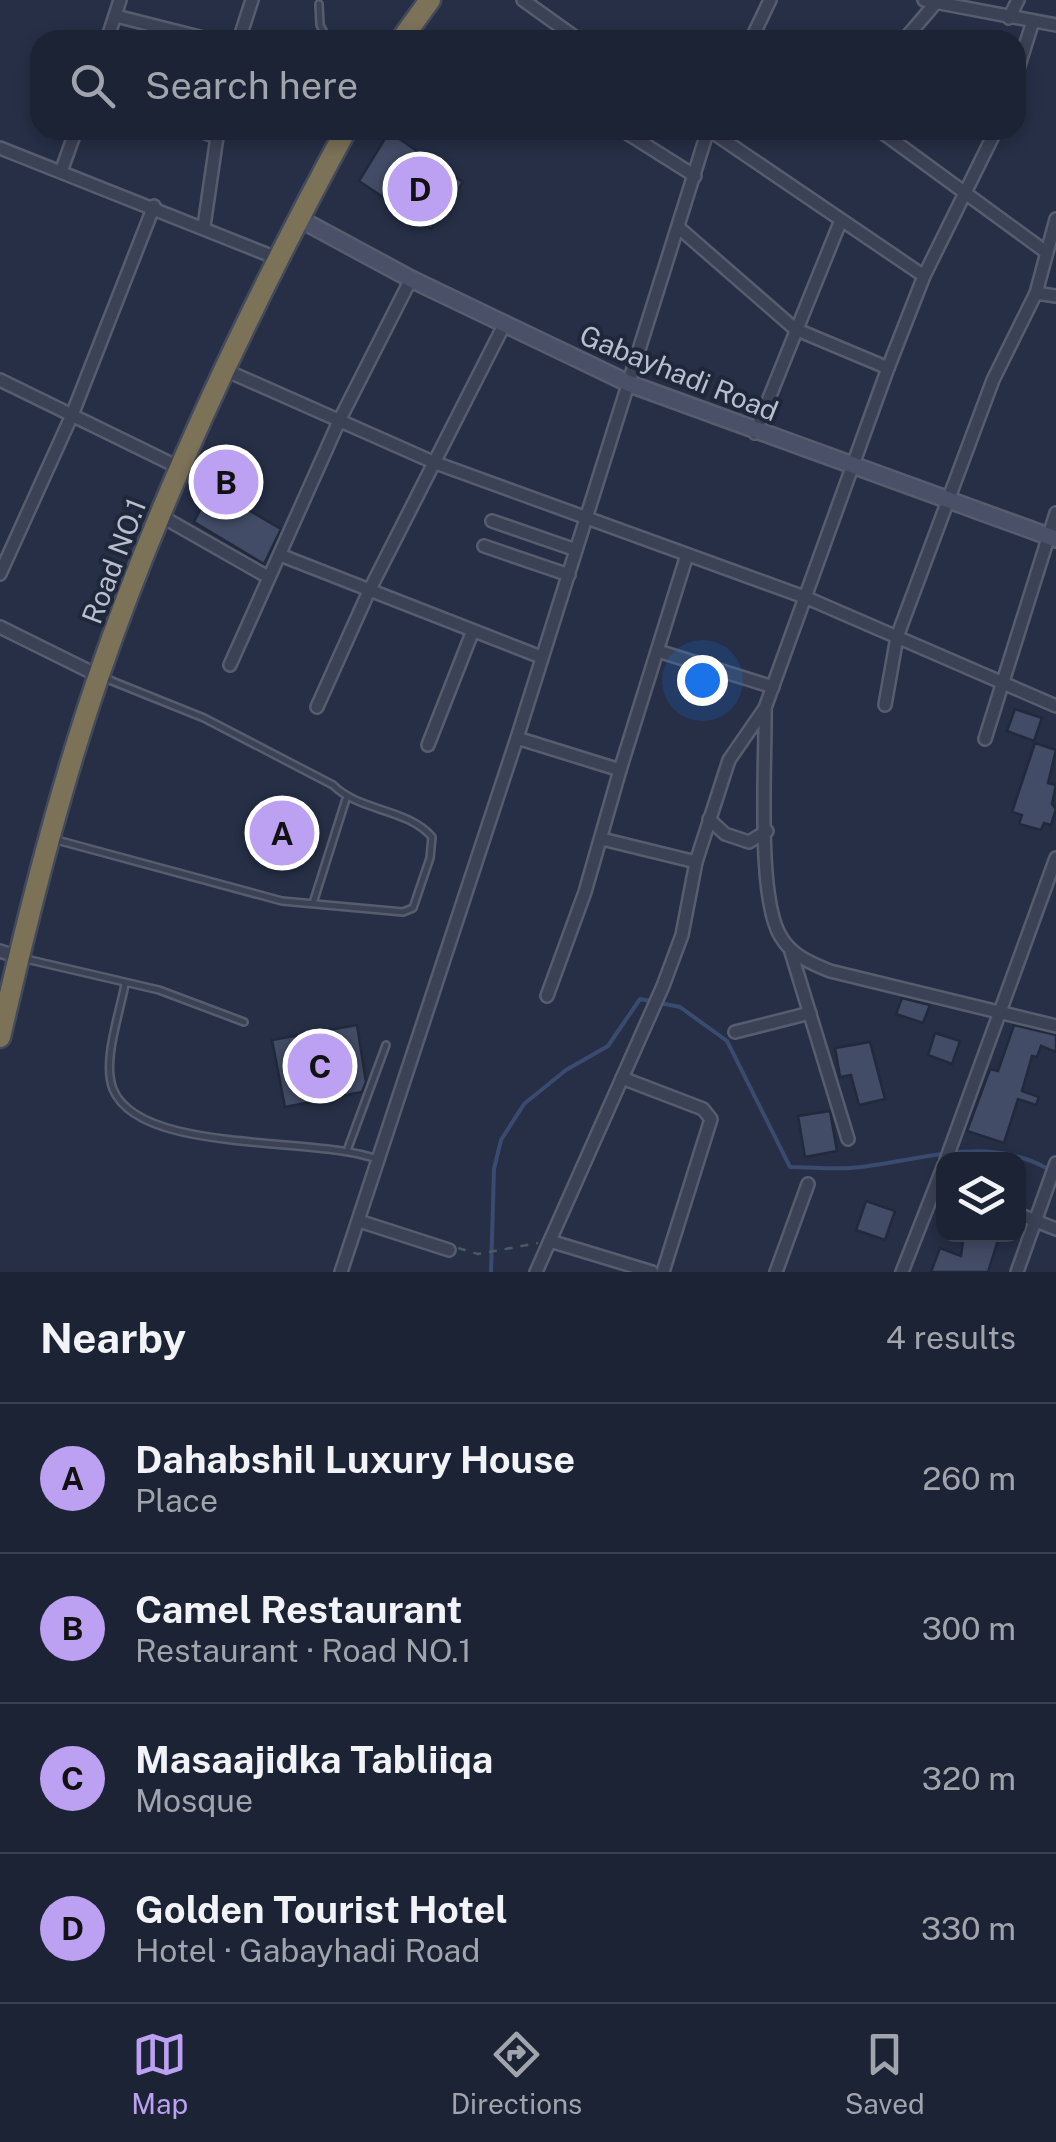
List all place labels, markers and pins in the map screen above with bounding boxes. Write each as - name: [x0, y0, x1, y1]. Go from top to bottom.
- pin: D: [388, 152, 452, 226]
- pin: B: [194, 444, 258, 520]
- pin: A: [250, 796, 314, 870]
- pin: C: [288, 1028, 352, 1104]

